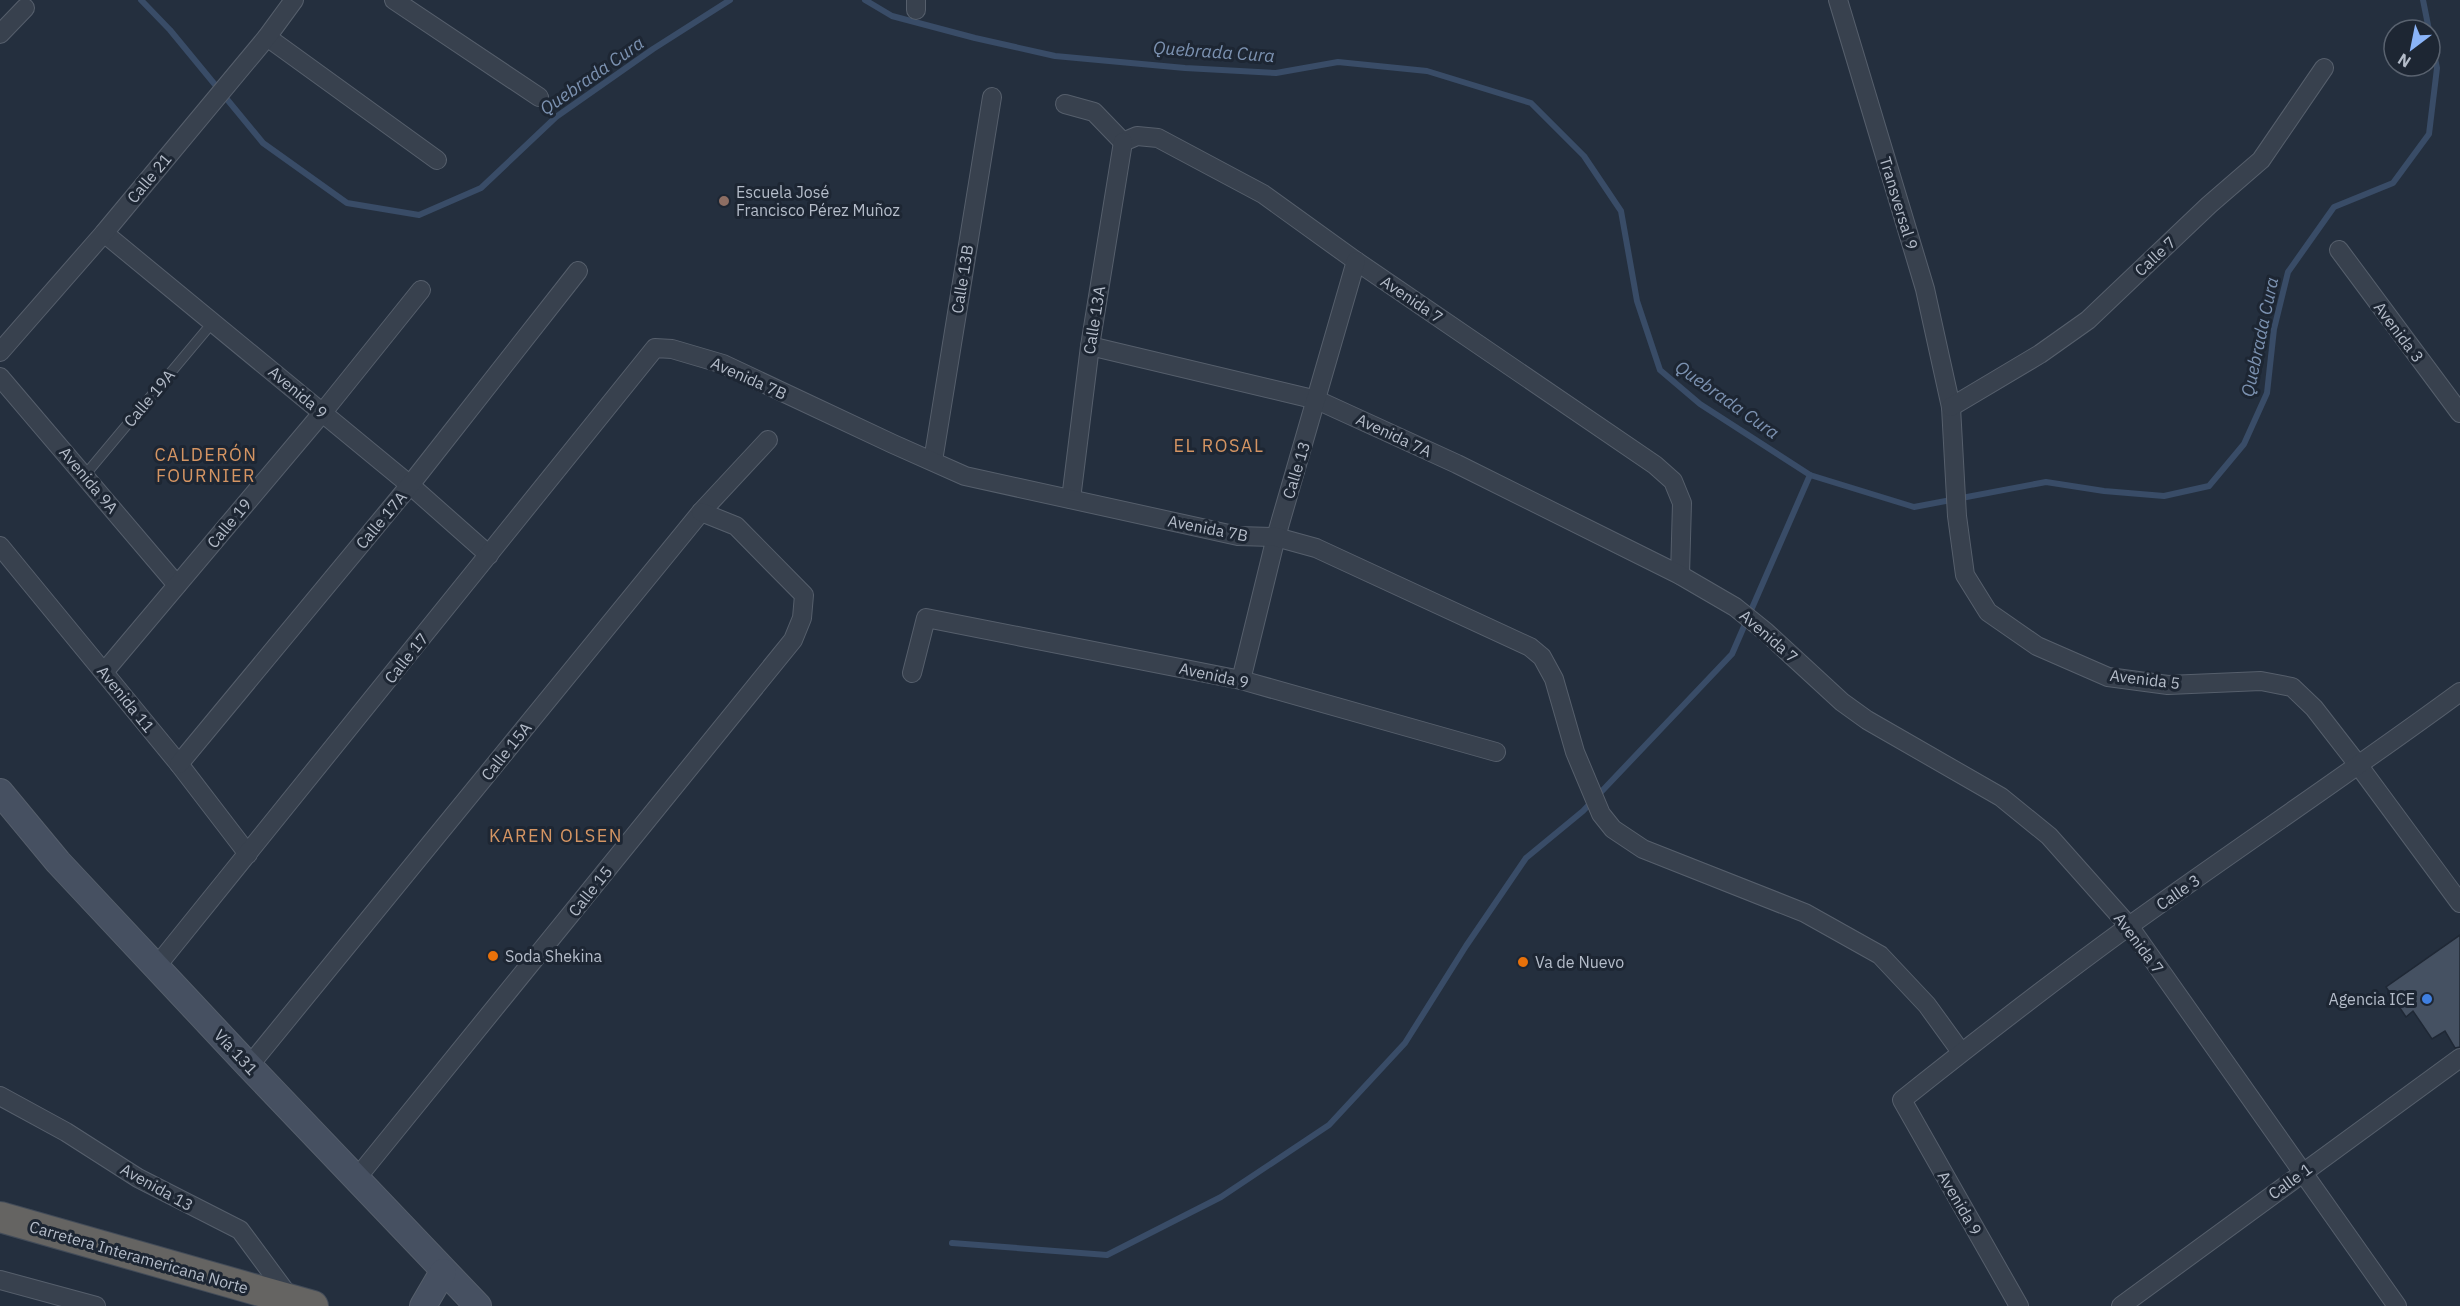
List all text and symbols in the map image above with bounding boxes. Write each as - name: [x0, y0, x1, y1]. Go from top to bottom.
- north arrow: [2382, 18, 2442, 78]
- water label: Quebrada Cura: [535, 31, 648, 120]
- water label: Quebrada Cura: [1152, 36, 1276, 67]
- text: N: [2394, 49, 2414, 72]
- street label: Calle 21: [122, 149, 176, 207]
- street label: Transversal 9: [1875, 154, 1923, 252]
- place label: Escuela José Francisco Pérez Muñoz: [736, 182, 900, 220]
- marker: Escuela José Francisco Pérez Muñoz: [717, 194, 731, 208]
- street label: Calle 7: [2130, 232, 2180, 280]
- street label: Calle 13B: [947, 243, 977, 315]
- street label: Avenida 7: [1377, 271, 1447, 327]
- water label: Quebrada Cura: [2236, 275, 2283, 399]
- street label: Calle 13A: [1079, 284, 1109, 356]
- street label: Avenida 3: [2370, 298, 2428, 366]
- street label: Avenida 7B: [708, 352, 790, 404]
- water label: Quebrada Cura: [1671, 355, 1784, 444]
- street label: Avenida 9: [264, 362, 332, 422]
- street label: Calle 19A: [119, 365, 179, 431]
- street label: Avenida 7A: [1353, 409, 1435, 461]
- district label: EL ROSAL: [1174, 434, 1264, 457]
- street label: Calle 13: [1278, 439, 1314, 501]
- street label: Avenida 9A: [55, 443, 123, 517]
- district label: CALDERÓN FOURNIER: [154, 443, 258, 487]
- street label: Calle 17A: [351, 487, 411, 553]
- street label: Calle 19: [202, 494, 256, 552]
- street label: Avenida 7B: [1166, 510, 1250, 546]
- street label: Avenida 7: [1736, 605, 1802, 667]
- street label: Calle 17: [380, 629, 432, 687]
- street label: Avenida 9: [1177, 658, 1251, 692]
- street label: Avenida 11: [93, 661, 159, 737]
- street label: Avenida 5: [2109, 665, 2181, 693]
- street label: Calle 15A: [476, 718, 536, 784]
- district label: KAREN OLSEN: [489, 824, 623, 847]
- street label: Calle 15: [564, 862, 616, 920]
- street label: Calle 3: [2152, 870, 2204, 914]
- street label: Avenida 7: [2110, 909, 2168, 977]
- place label: Soda Shekina: [505, 946, 603, 966]
- marker: Soda Shekina: [486, 949, 500, 963]
- place label: Va de Nuevo: [1535, 952, 1624, 972]
- marker: Va de Nuevo: [1516, 955, 1530, 969]
- place label: Agencia ICE: [2328, 989, 2415, 1009]
- marker: Agencia ICE: [2420, 992, 2434, 1006]
- street label: Vía 131: [210, 1025, 262, 1079]
- street label: Calle 1: [2264, 1158, 2316, 1204]
- street label: Avenida 13: [117, 1159, 197, 1215]
- street label: Avenida 9: [1934, 1167, 1986, 1239]
- street label: Carretera Interamericana Norte: [27, 1216, 251, 1298]

